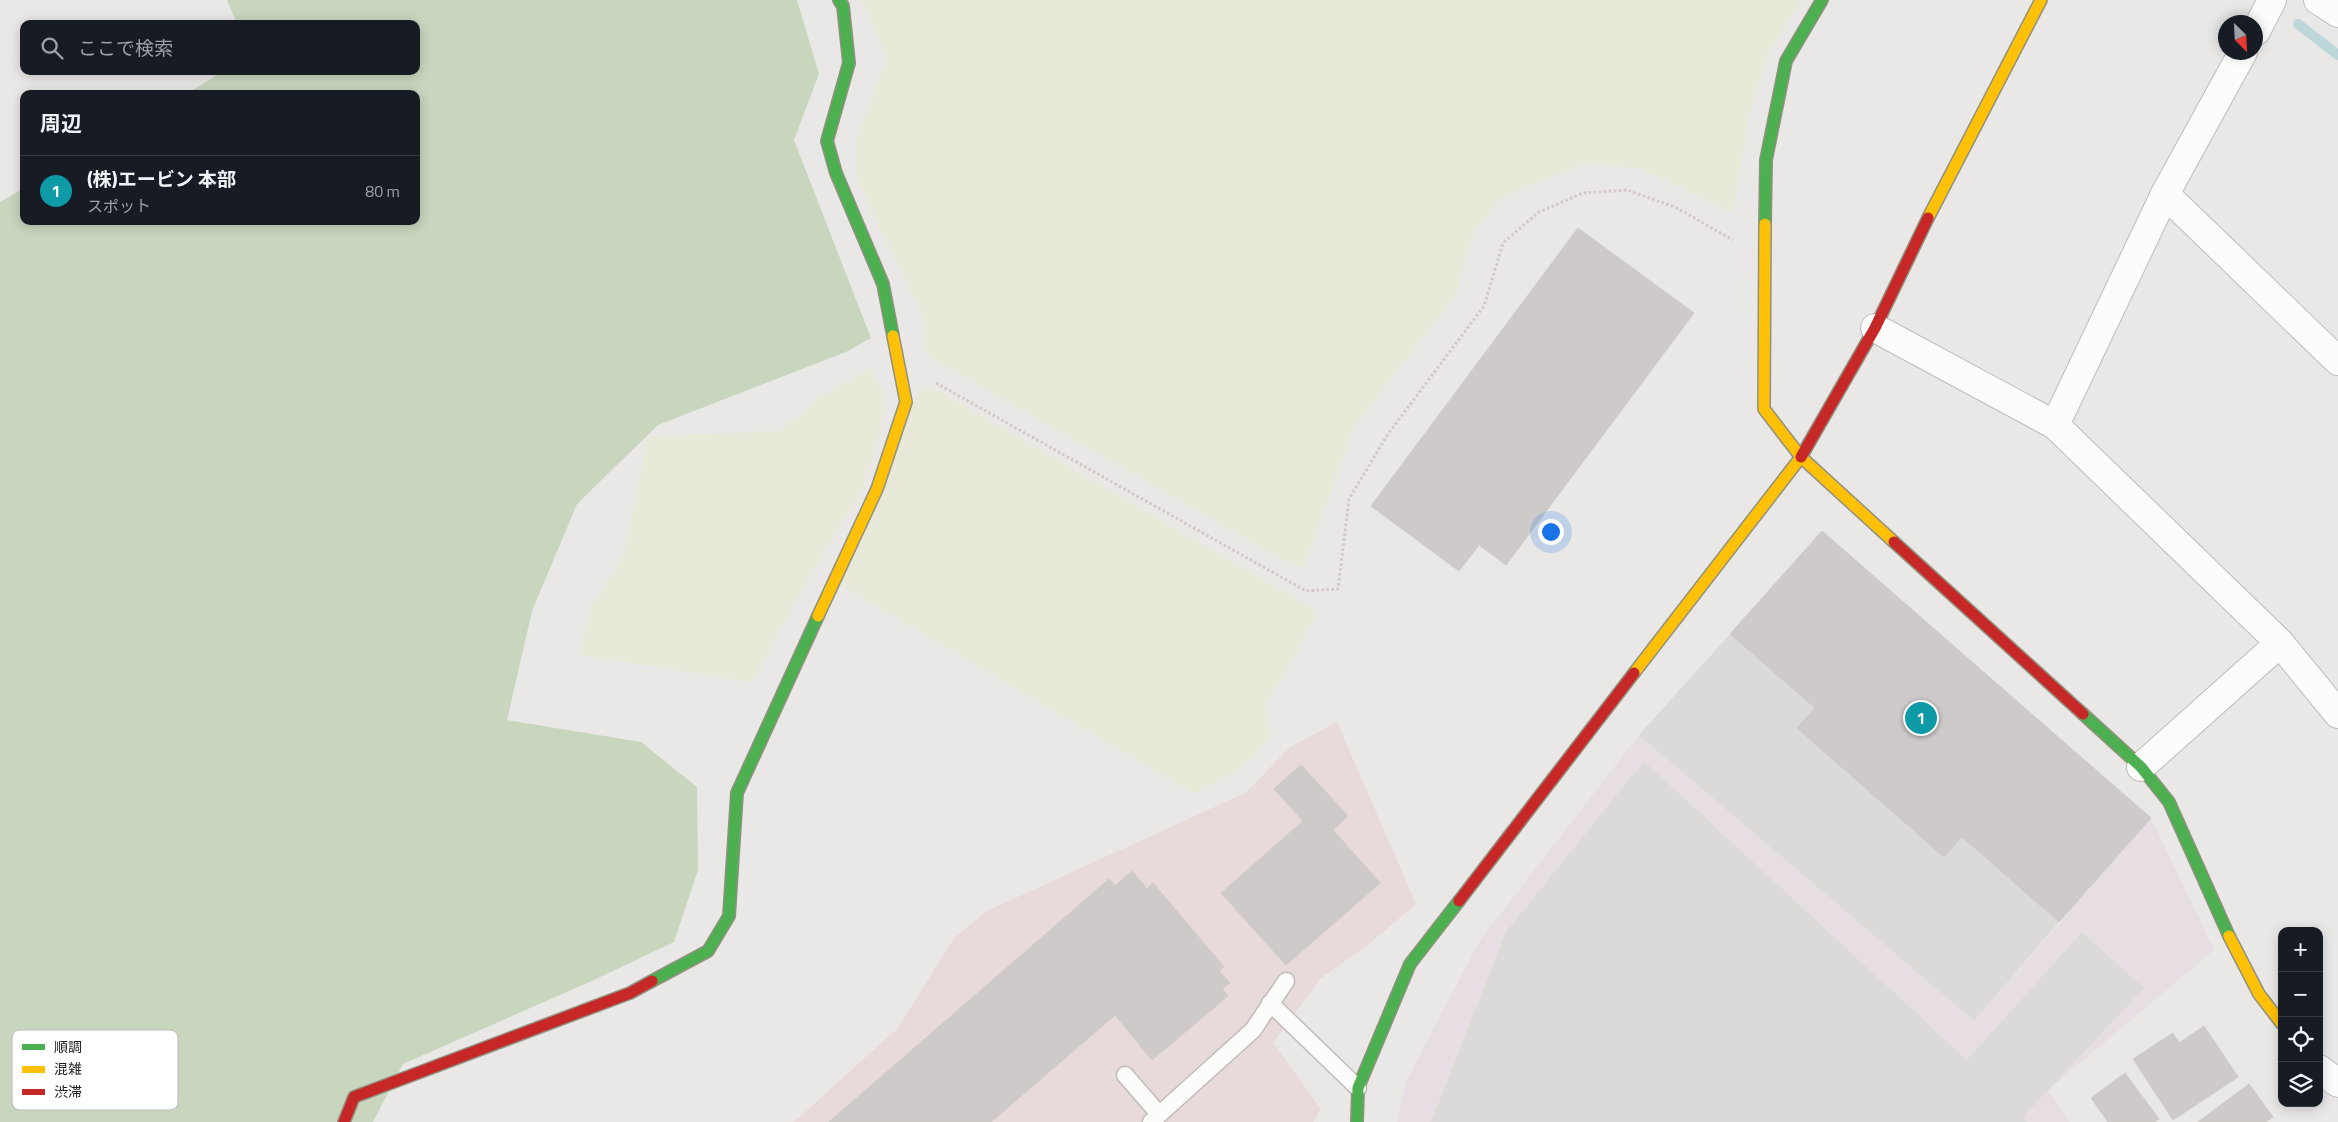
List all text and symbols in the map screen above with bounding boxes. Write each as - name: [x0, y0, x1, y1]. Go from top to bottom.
- north arrow: [2218, 15, 2263, 60]
- search box: [20, 20, 420, 75]
- text: ここで検索: [78, 33, 173, 62]
- icon: search: [38, 34, 66, 62]
- text: 周辺: [40, 107, 82, 139]
- text: (株)エービン 本部: [87, 164, 236, 193]
- text: 1: [52, 179, 60, 203]
- text: 80 m: [365, 179, 400, 203]
- text: スポット: [87, 194, 151, 218]
- your location: [1538, 519, 1564, 545]
- pin: 1: [1905, 699, 1937, 737]
- map controls: [2278, 927, 2323, 1107]
- button: +: [2278, 927, 2323, 972]
- button: −: [2278, 972, 2323, 1017]
- button: locate: [2278, 1017, 2323, 1062]
- legend: [12, 1030, 178, 1110]
- text: 順調: [54, 1036, 82, 1057]
- text: 混雑: [54, 1058, 82, 1079]
- button: layers: [2278, 1062, 2323, 1107]
- text: 渋滞: [54, 1081, 82, 1102]

